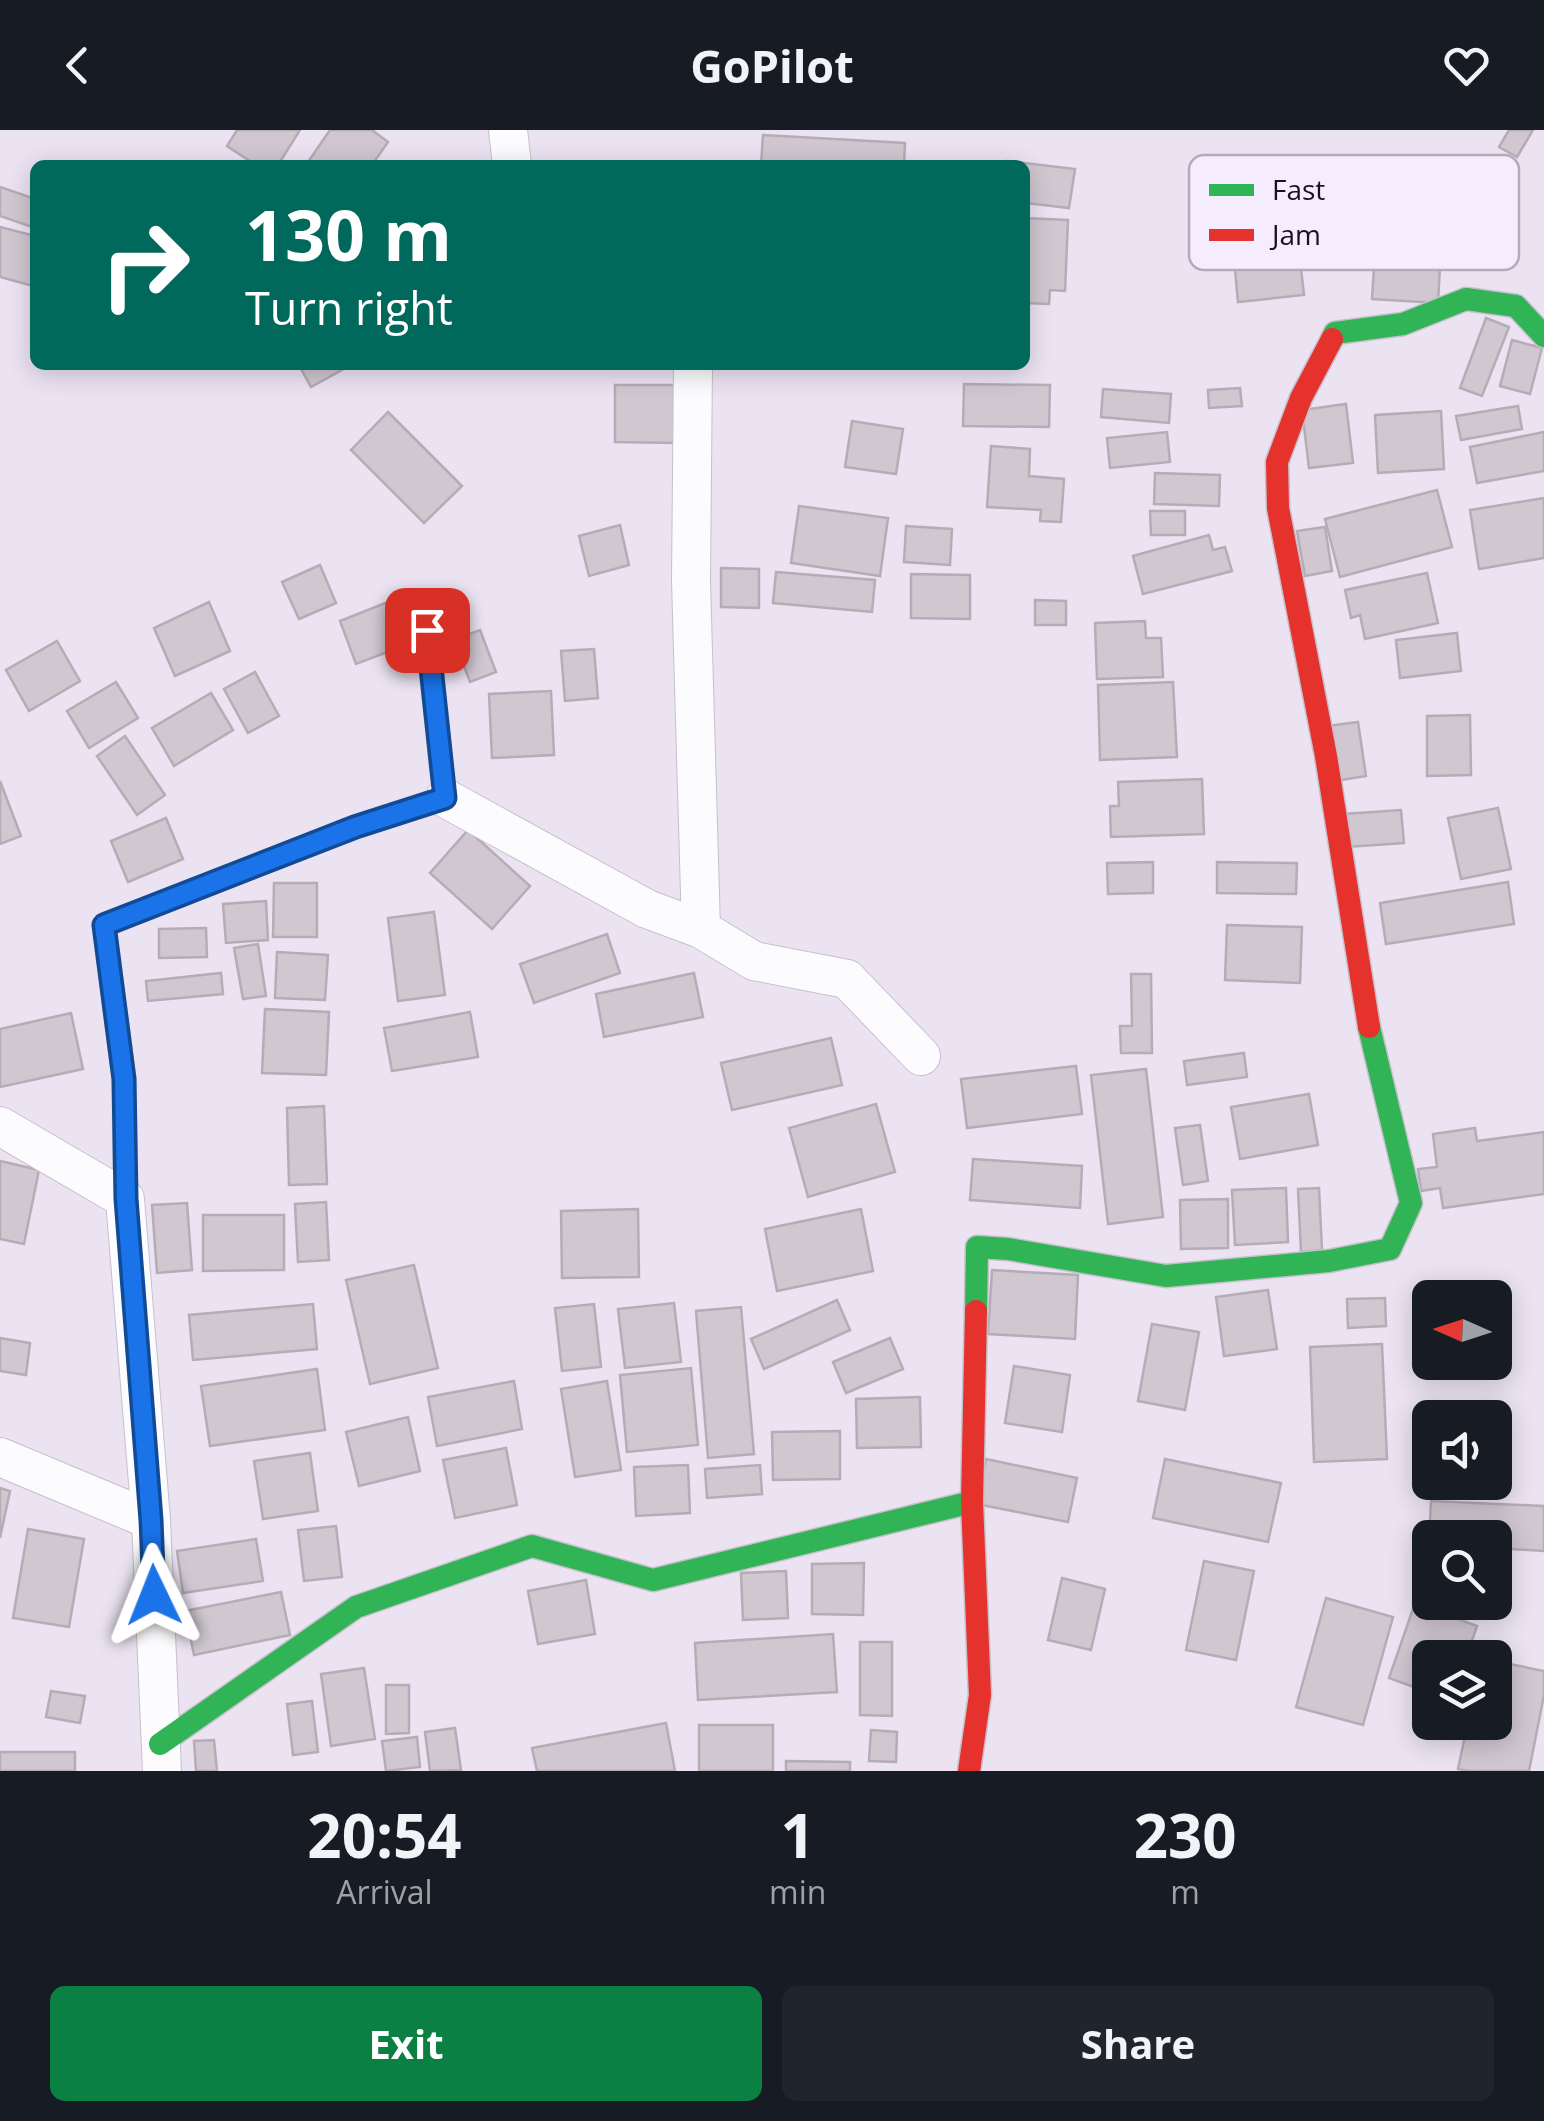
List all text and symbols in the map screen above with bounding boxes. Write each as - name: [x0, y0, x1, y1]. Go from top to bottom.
- text: GoPilot: [690, 35, 854, 96]
- icon: back: [50, 38, 105, 93]
- icon: heart: [1439, 38, 1494, 93]
- legend: [1189, 155, 1519, 270]
- text: Fast: [1272, 170, 1325, 208]
- text: 130 m: [245, 186, 452, 282]
- icon: right: [80, 200, 210, 330]
- text: Jam: [1269, 215, 1321, 253]
- text: Turn right: [245, 277, 453, 338]
- pin: [385, 588, 470, 673]
- icon: arrive: [400, 603, 455, 658]
- north arrow: [1412, 1280, 1512, 1380]
- map controls: [1412, 1280, 1512, 1740]
- button: sound: [1412, 1400, 1512, 1500]
- button: search: [1412, 1520, 1512, 1620]
- position arrow: [102, 1543, 206, 1647]
- button: layers: [1412, 1640, 1512, 1740]
- text: 20:54: [307, 1794, 462, 1876]
- text: 1: [781, 1794, 815, 1876]
- text: 230: [1134, 1794, 1237, 1876]
- text: Arrival: [336, 1870, 433, 1913]
- text: min: [769, 1870, 826, 1913]
- text: m: [1170, 1870, 1200, 1913]
- button: Exit: [50, 1986, 762, 2101]
- button: Share: [782, 1986, 1494, 2101]

